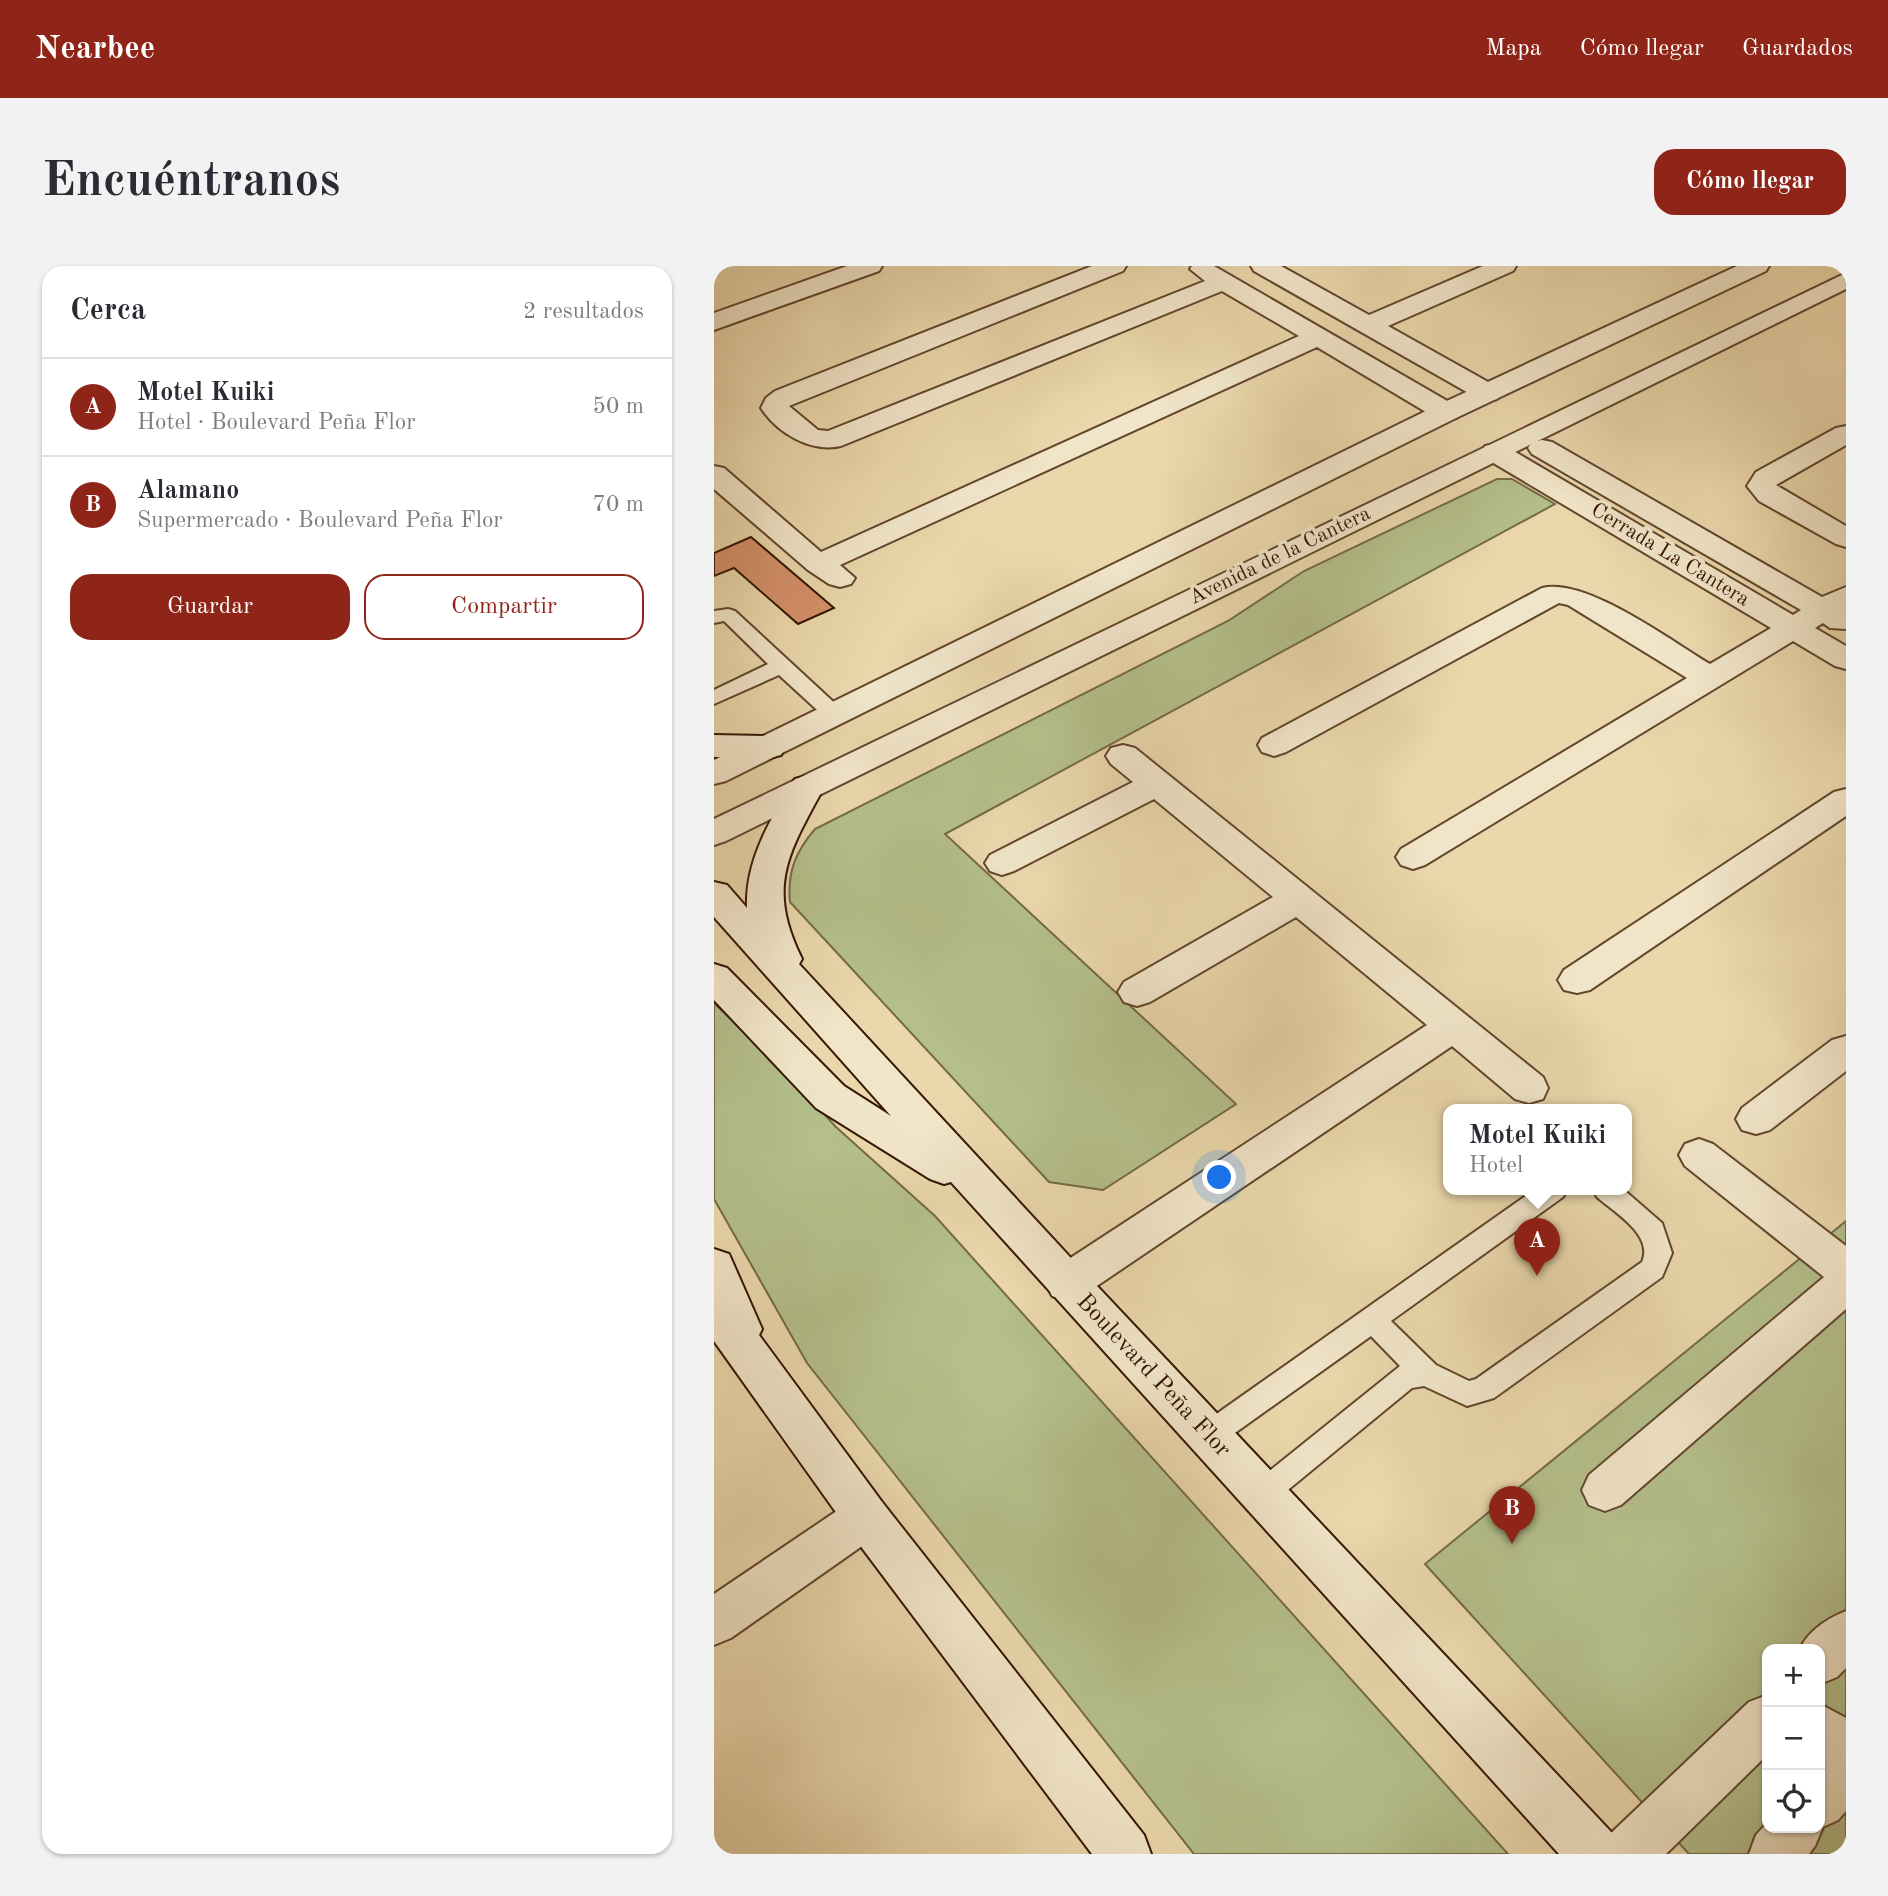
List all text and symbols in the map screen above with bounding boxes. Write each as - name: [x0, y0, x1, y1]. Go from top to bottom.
- text: Nearbee: [35, 33, 155, 66]
- text: Mapa: [1485, 37, 1542, 61]
- text: Cómo llegar: [1580, 37, 1704, 61]
- text: Guardados: [1742, 37, 1853, 61]
- button: Cómo llegar: [1654, 149, 1846, 215]
- text: Encuéntranos: [42, 158, 340, 207]
- text: Cerca: [70, 296, 146, 326]
- text: 2 resultados: [523, 300, 644, 323]
- text: Motel Kuiki: [137, 380, 275, 406]
- text: A: [84, 395, 102, 418]
- text: 50 m: [593, 395, 644, 418]
- text: Hotel · Boulevard Peña Flor: [137, 411, 416, 434]
- text: Alamano: [137, 478, 239, 504]
- text: B: [85, 493, 101, 516]
- text: 70 m: [593, 493, 644, 516]
- street label: Cerrada La Cantera: [1587, 499, 1753, 611]
- street label: Avenida de la Cantera: [1186, 503, 1374, 609]
- text: Supermercado · Boulevard Peña Flor: [137, 509, 503, 532]
- button: Guardar: [70, 574, 350, 640]
- button: Compartir: [364, 574, 644, 640]
- popup: [1443, 1104, 1632, 1195]
- text: Motel Kuiki: [1469, 1123, 1606, 1149]
- text: Hotel: [1469, 1154, 1523, 1177]
- your location: [1202, 1160, 1236, 1194]
- pin: A: [1514, 1218, 1560, 1276]
- street label: Boulevard Peña Flor: [1071, 1290, 1235, 1462]
- pin: B: [1489, 1486, 1535, 1544]
- map controls: [1762, 1644, 1825, 1833]
- button: +: [1762, 1644, 1825, 1707]
- button: −: [1762, 1707, 1825, 1770]
- button: locate: [1762, 1770, 1825, 1833]

